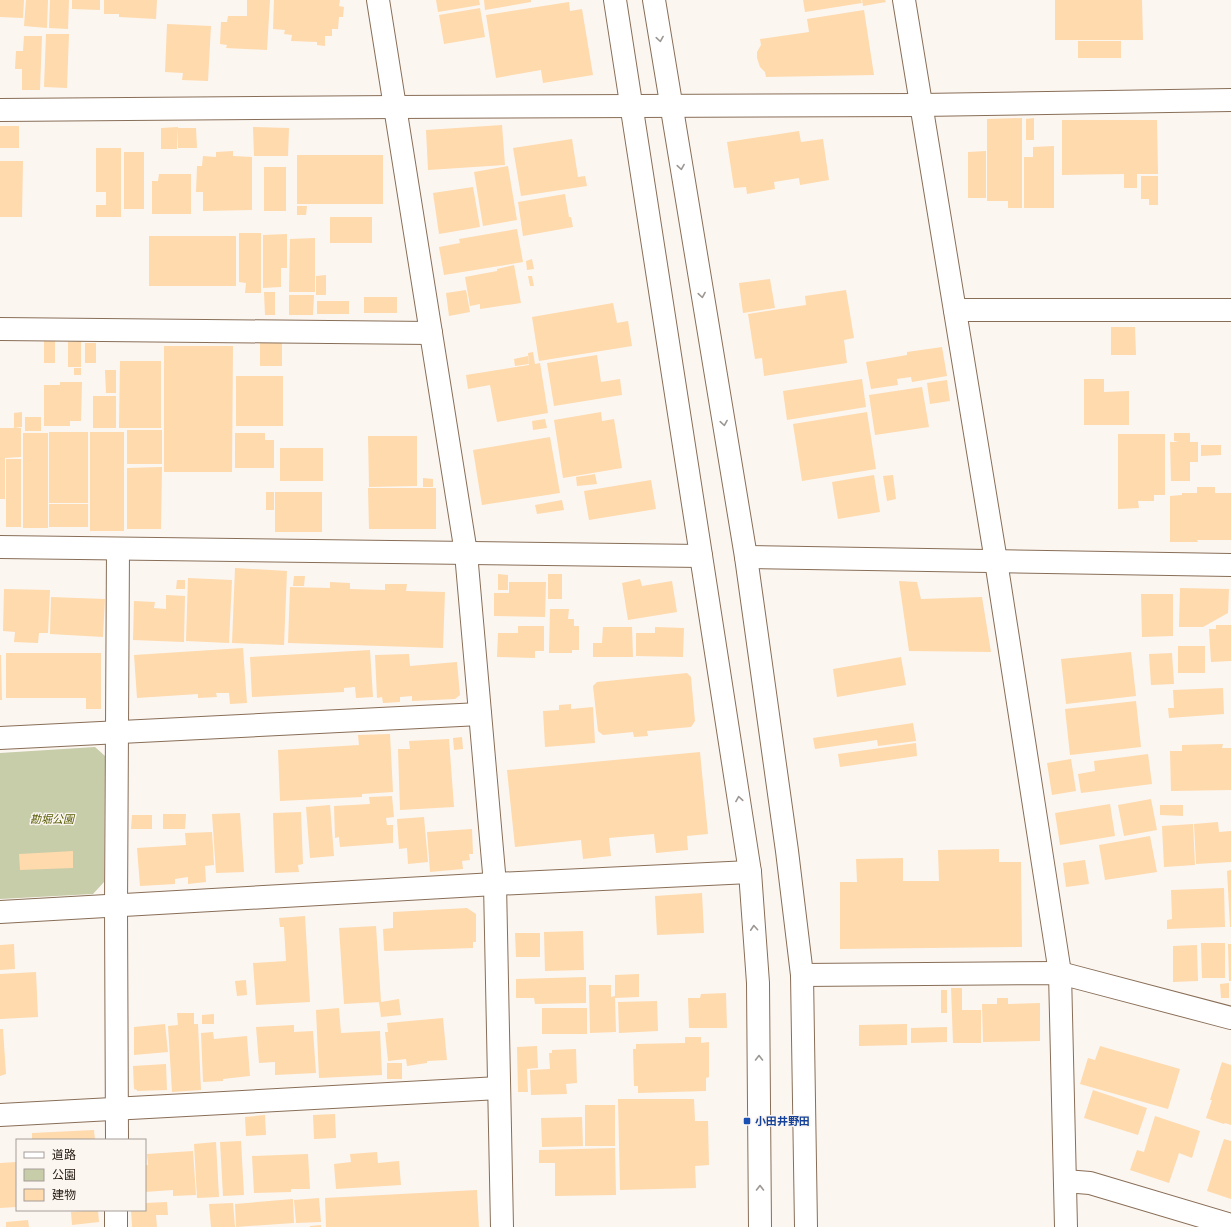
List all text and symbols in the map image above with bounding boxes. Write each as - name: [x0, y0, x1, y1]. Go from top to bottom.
- one-way arrow: [655, 35, 664, 42]
- one-way arrow: [676, 164, 685, 170]
- one-way arrow: [697, 292, 706, 298]
- one-way arrow: [719, 420, 727, 426]
- one-way arrow: [735, 796, 744, 802]
- park label: 勘堀公園: [30, 813, 76, 826]
- one-way arrow: [750, 925, 759, 931]
- one-way arrow: [755, 1055, 763, 1061]
- place label: 小田井野田: [755, 1115, 810, 1128]
- marker: 小田井野田: [742, 1116, 752, 1126]
- legend: [16, 1139, 146, 1211]
- text: 道路: [52, 1148, 76, 1162]
- text: 公園: [52, 1168, 76, 1182]
- one-way arrow: [756, 1185, 764, 1191]
- text: 建物: [52, 1188, 76, 1202]

